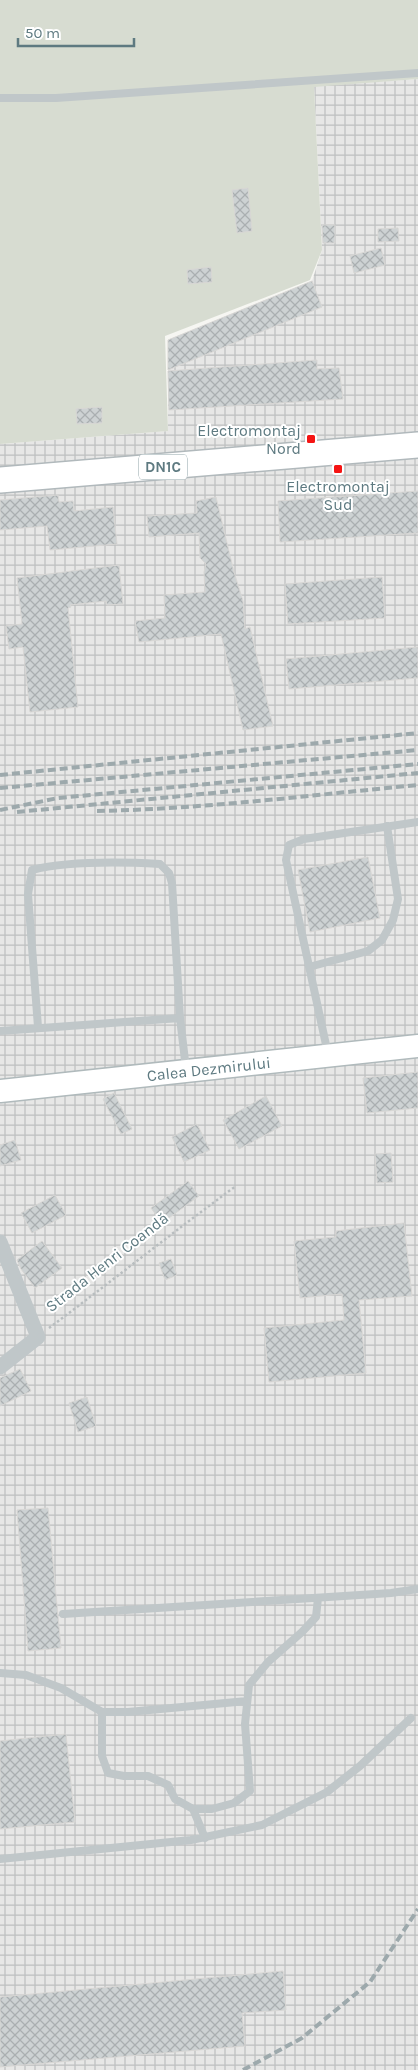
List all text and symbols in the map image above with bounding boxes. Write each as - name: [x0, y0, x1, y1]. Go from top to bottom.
- scale bar: [18, 15, 134, 47]
- text: 50 m: [25, 24, 60, 42]
- place label: Electromontaj Nord: [197, 421, 301, 458]
- marker: Electromontaj Nord: [305, 433, 317, 445]
- road number: DN1C: [139, 454, 187, 480]
- marker: Electromontaj Sud: [332, 463, 344, 475]
- place label: Electromontaj Sud: [286, 477, 390, 514]
- street label: Calea Dezmirului: [146, 1052, 272, 1085]
- street label: Strada Henri Coandă: [42, 1208, 172, 1316]

